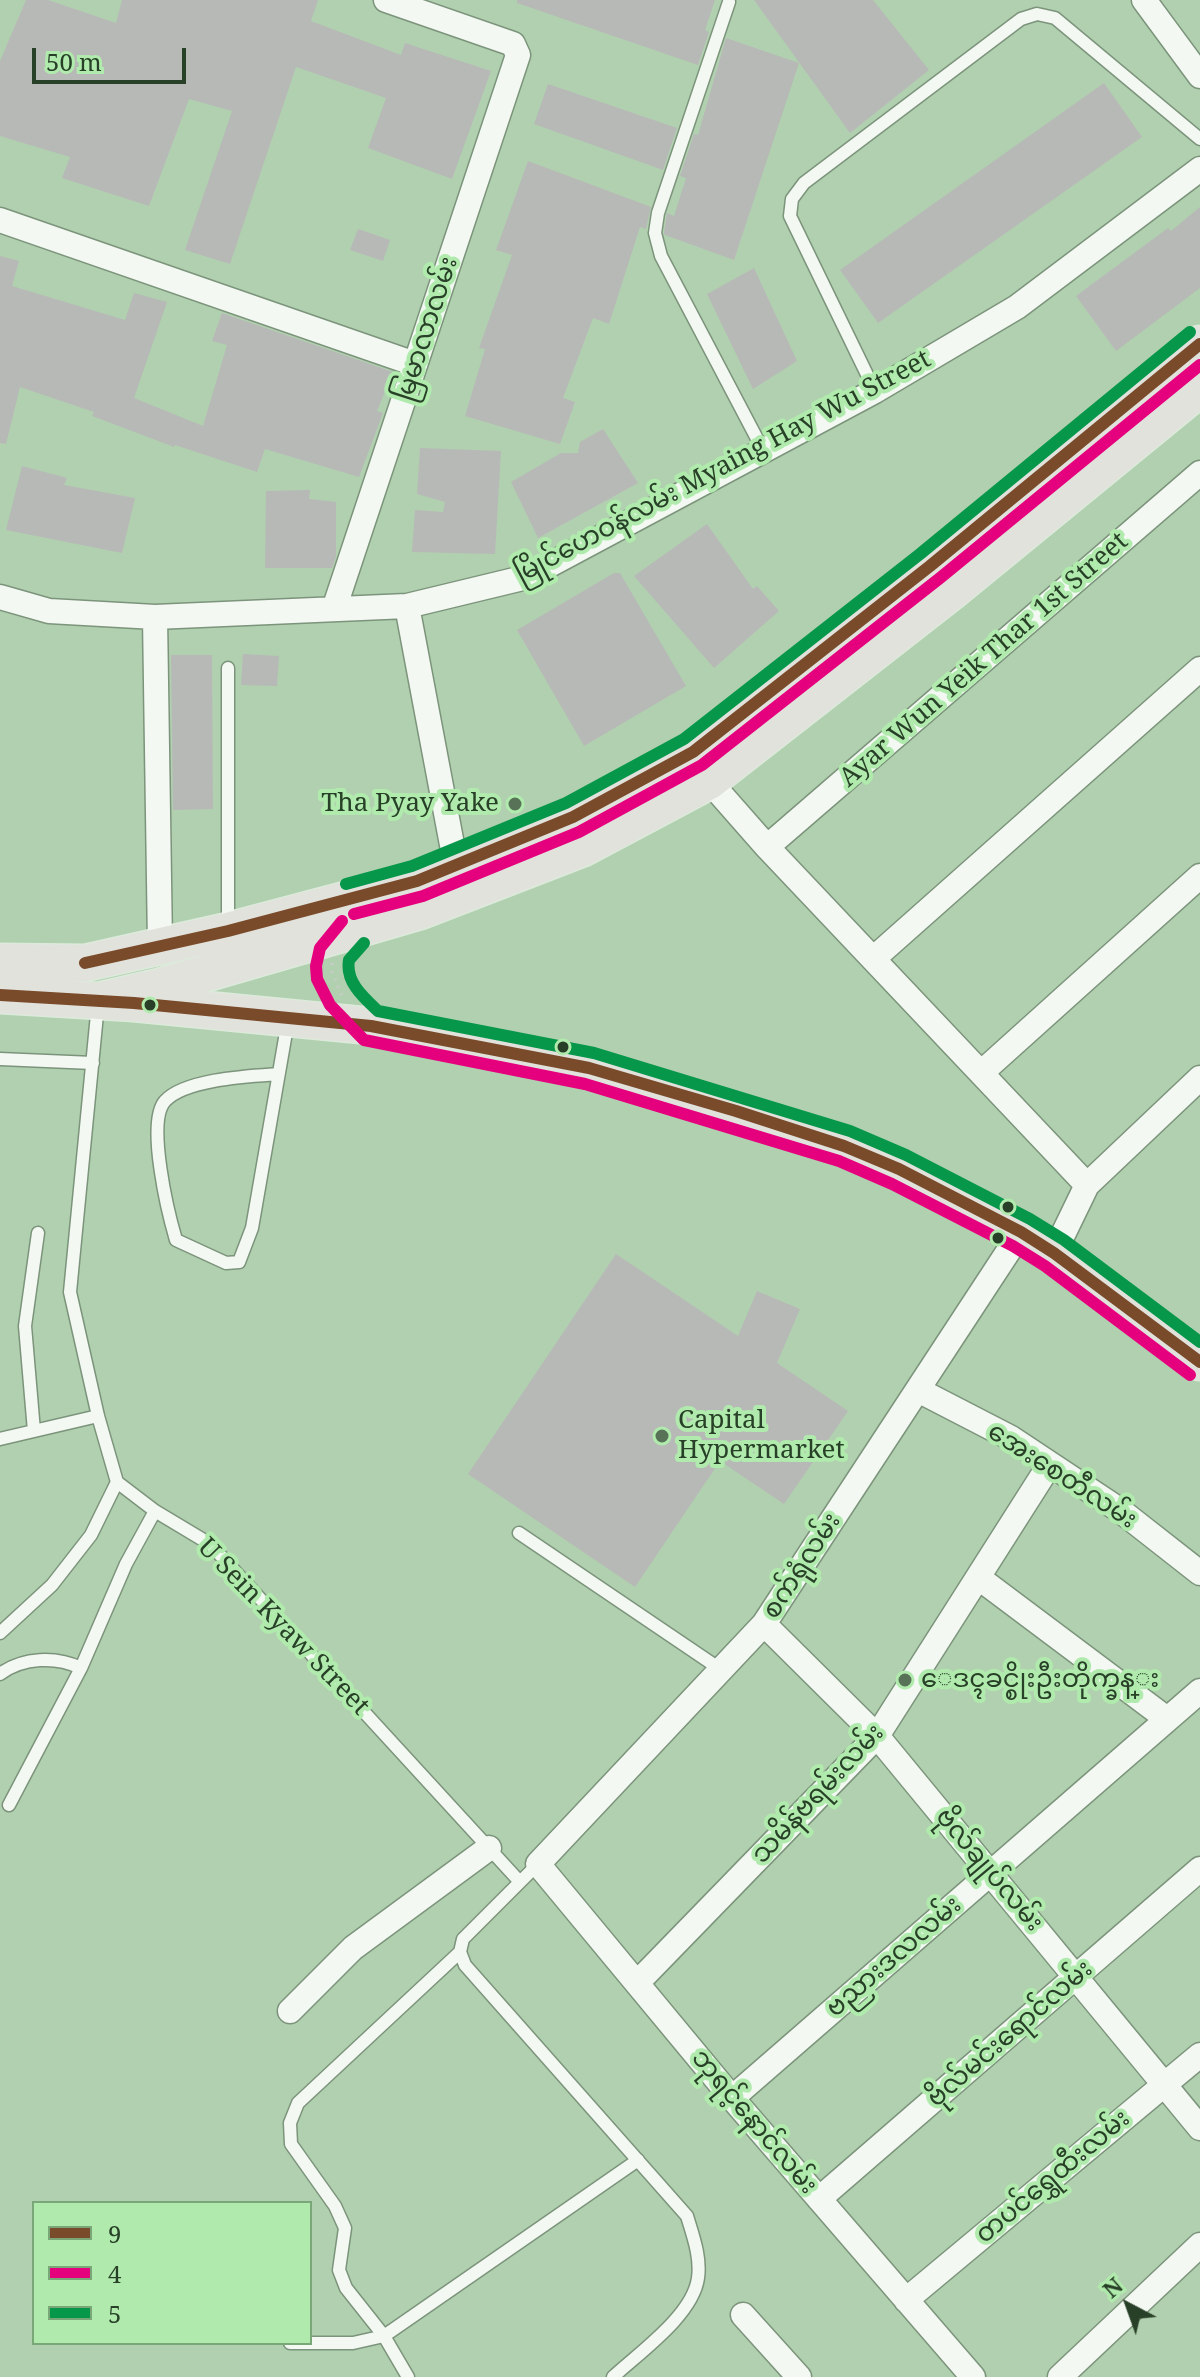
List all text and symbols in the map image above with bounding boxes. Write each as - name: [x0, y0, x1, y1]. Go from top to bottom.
- scale bar: [36, 32, 190, 82]
- text: 50 m: [46, 45, 102, 78]
- street label: မြမာလာလမ်း: [389, 253, 465, 405]
- street label: မြိုင်ဟေဝန်လမ်း Myaing Hay Wu Street: [510, 344, 936, 590]
- street label: Ayar Wun Yeik Thar 1st Street: [833, 526, 1135, 794]
- place label: Tha Pyay Yake: [321, 788, 499, 820]
- marker: Tha Pyay Yake: [506, 795, 524, 813]
- unlabelled marker: [142, 997, 158, 1013]
- unlabelled marker: [555, 1039, 571, 1055]
- unlabelled marker: [1000, 1199, 1016, 1215]
- unlabelled marker: [990, 1230, 1006, 1246]
- place label: Capital Hypermarket: [678, 1405, 845, 1466]
- street label: အေးစေတီလမ်း: [982, 1416, 1142, 1536]
- marker: Capital Hypermarket: [653, 1427, 671, 1445]
- street label: စက်ရုံလမ်း: [756, 1507, 848, 1625]
- street label: U Sein Kyaw Street: [191, 1532, 375, 1722]
- place label: ေဒၚခင္စိုးဦးတိုက္ခန္း: [921, 1664, 1159, 1696]
- marker: ေဒၚခင္စိုးဦးတိုက္ခန္း: [896, 1671, 914, 1689]
- street label: သမိန်ဗရမ်းလမ်း: [745, 1718, 891, 1870]
- street label: ဗိုလ်ချုပ်လမ်း: [928, 1802, 1050, 1938]
- street label: ဗညားဒလလမ်း: [820, 1890, 968, 2024]
- street label: ဗိုလ်မင်းရောင်လမ်း: [921, 1954, 1099, 2114]
- street label: ဘုရင့်နောင်လမ်း: [684, 2043, 824, 2201]
- street label: တပင်ရွှေထီးလမ်း: [970, 2103, 1136, 2251]
- legend: [32, 2201, 312, 2345]
- text: 9: [108, 2217, 121, 2250]
- text: 4: [108, 2257, 121, 2290]
- north arrow: [1088, 2265, 1168, 2345]
- text: N: [1096, 2270, 1129, 2304]
- text: 5: [108, 2297, 121, 2330]

